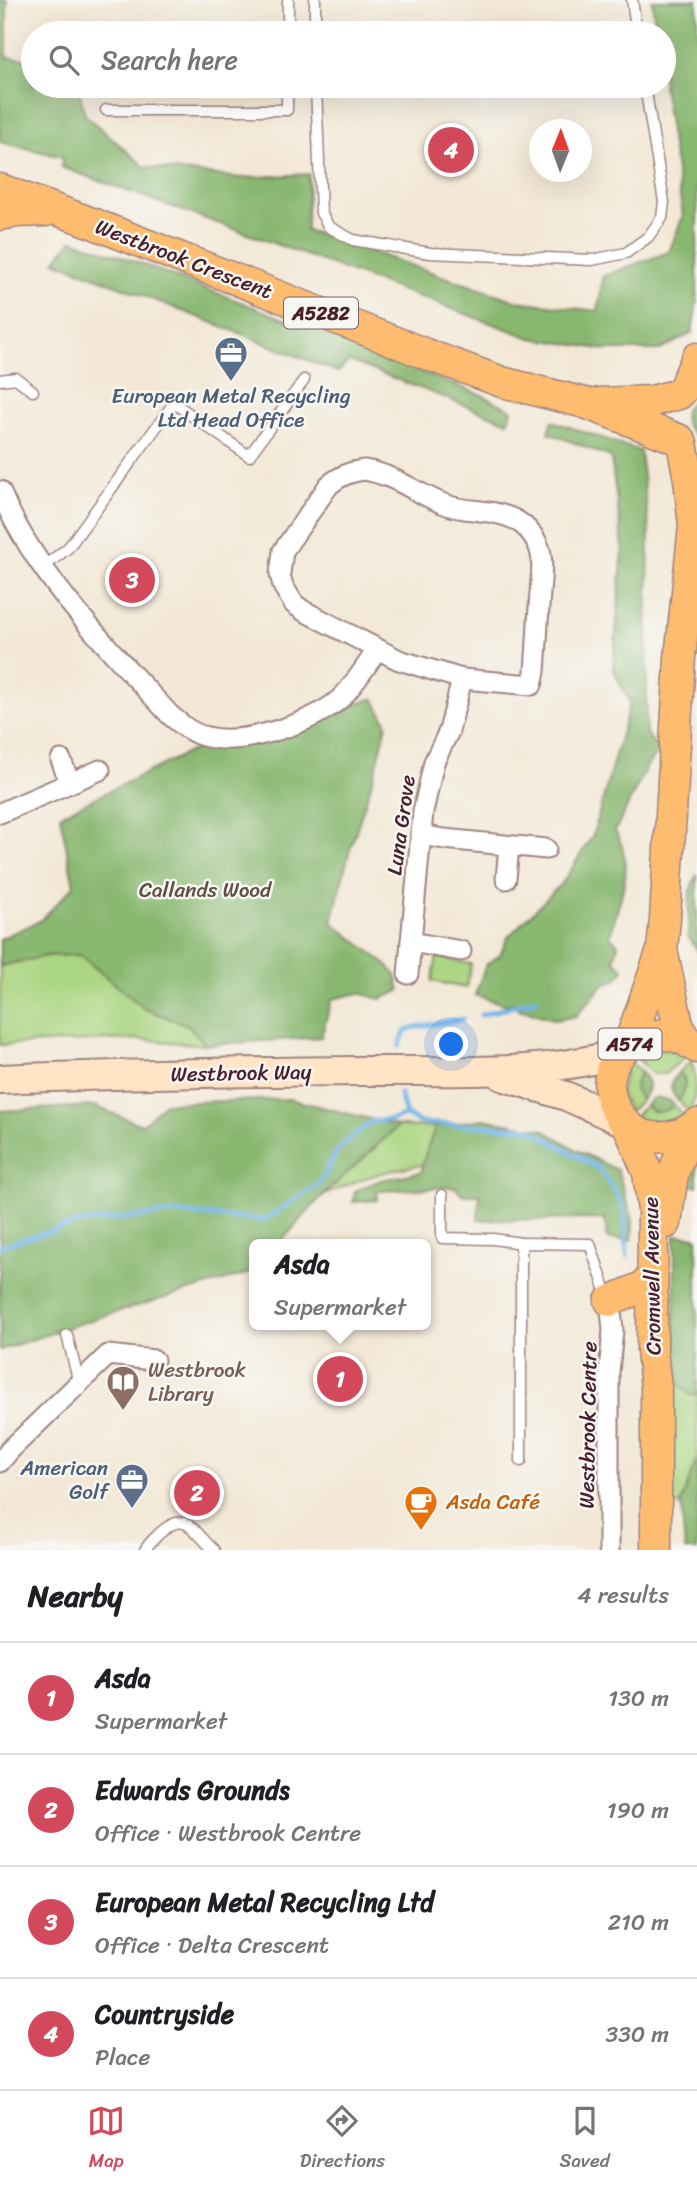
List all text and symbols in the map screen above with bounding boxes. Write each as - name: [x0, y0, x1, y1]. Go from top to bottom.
- search box: [21, 21, 676, 98]
- text: Search here: [101, 37, 238, 83]
- icon: search: [45, 41, 83, 79]
- north arrow: [529, 119, 592, 182]
- pin: 4: [428, 124, 474, 176]
- street label: Westbrook Crescent: [90, 208, 278, 310]
- road number: A5282: [284, 298, 358, 328]
- office icon: European Metal Recycling Ltd Head Office: [212, 334, 250, 383]
- place label: European Metal Recycling Ltd Head Office: [111, 377, 351, 439]
- pin: 3: [109, 554, 155, 606]
- street label: Luna Grove: [375, 772, 427, 878]
- park label: Callands Wood: [139, 871, 273, 909]
- your location: [434, 1027, 468, 1061]
- road number: A574: [598, 1028, 662, 1060]
- street label: Westbrook Way: [170, 1053, 312, 1093]
- street label: Cromwell Avenue: [632, 1196, 672, 1355]
- popup: [249, 1239, 431, 1330]
- text: Asda: [274, 1241, 330, 1287]
- text: Supermarket: [274, 1287, 406, 1328]
- street label: Westbrook Centre: [568, 1341, 608, 1509]
- place label: Westbrook Library: [148, 1351, 246, 1413]
- pin: 1: [317, 1353, 363, 1405]
- library icon: Westbrook Library: [104, 1363, 142, 1412]
- place label: American Golf: [20, 1449, 111, 1511]
- office icon: American Golf: [113, 1461, 151, 1510]
- pin: 2: [174, 1467, 220, 1519]
- cafe icon: Asda Café: [402, 1483, 440, 1532]
- place label: Asda Café: [445, 1483, 540, 1521]
- text: Nearby: [28, 1569, 123, 1623]
- text: 4 results: [577, 1575, 669, 1616]
- text: Asda: [95, 1655, 151, 1701]
- text: 1: [46, 1678, 56, 1719]
- text: 130 m: [608, 1678, 669, 1719]
- text: Supermarket: [95, 1701, 227, 1742]
- text: Edwards Grounds: [95, 1767, 290, 1813]
- text: 2: [44, 1790, 58, 1831]
- text: 190 m: [607, 1790, 669, 1831]
- text: Office · Westbrook Centre: [95, 1813, 361, 1854]
- text: European Metal Recycling Ltd: [95, 1879, 434, 1925]
- text: 3: [45, 1902, 57, 1943]
- text: 210 m: [608, 1902, 669, 1943]
- text: Office · Delta Crescent: [95, 1925, 329, 1966]
- text: Countryside: [95, 1991, 234, 2037]
- text: 4: [44, 2014, 58, 2055]
- text: 330 m: [606, 2014, 669, 2055]
- text: Place: [95, 2037, 150, 2078]
- tab: Map: [87, 2102, 125, 2177]
- tab: Directions: [300, 2102, 385, 2177]
- tab: Saved: [560, 2102, 610, 2177]

